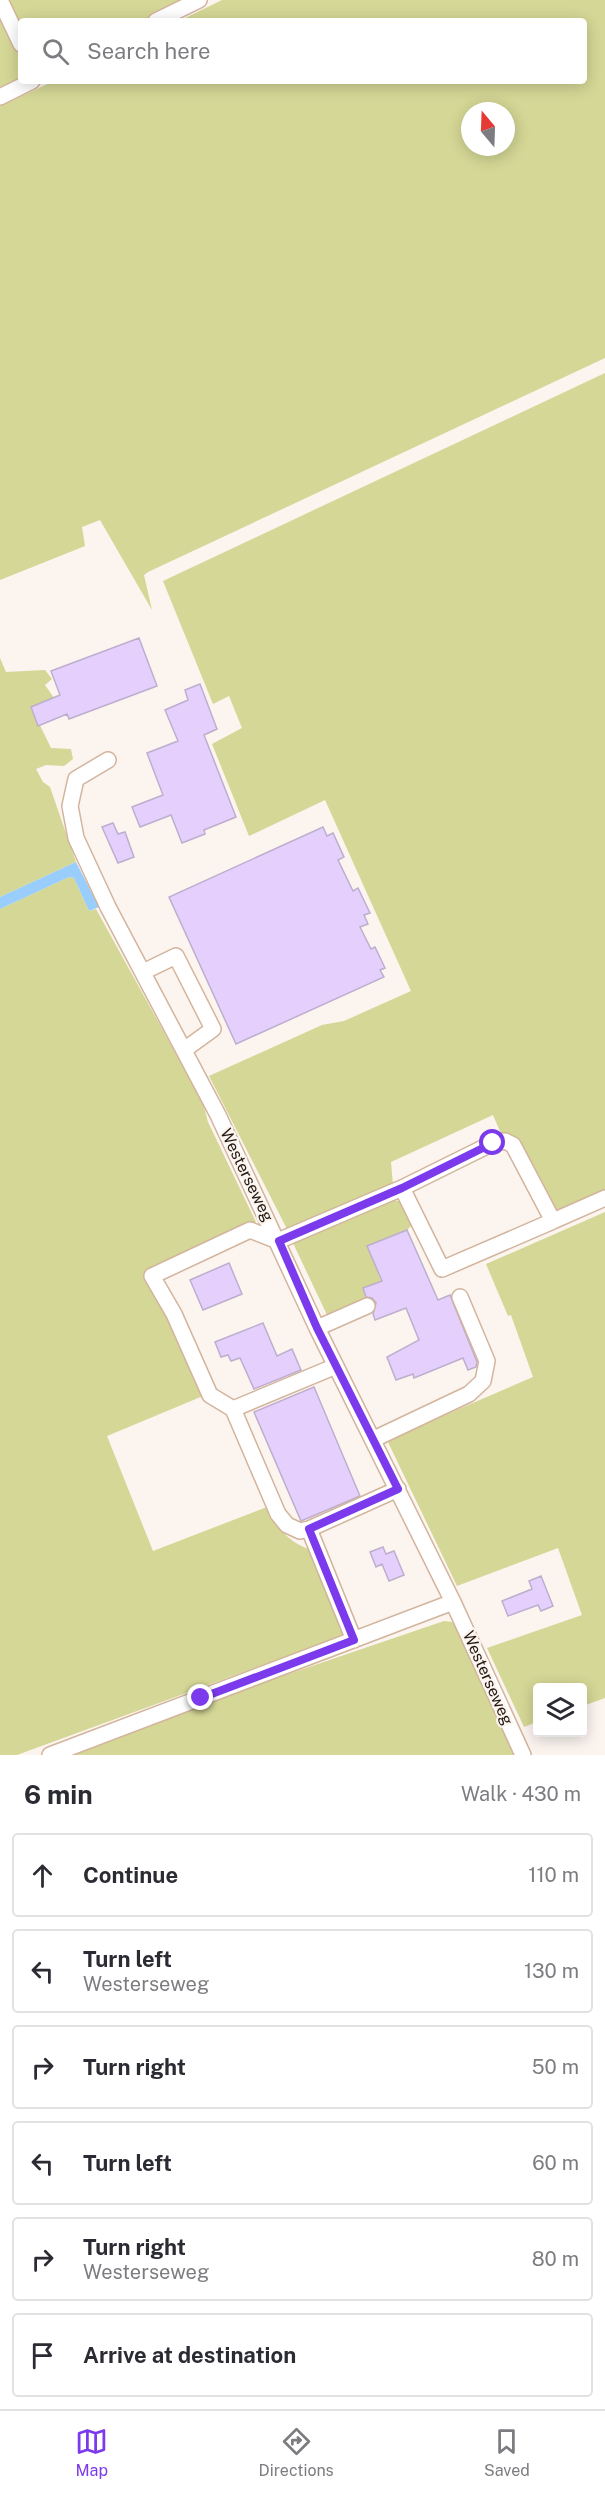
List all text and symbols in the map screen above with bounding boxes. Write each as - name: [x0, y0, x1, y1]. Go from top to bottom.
- search box: [18, 18, 587, 84]
- icon: search: [39, 35, 72, 68]
- text: Search here: [87, 38, 211, 64]
- north arrow: [461, 102, 515, 156]
- street label: Westerseweg: [216, 1125, 278, 1225]
- route start: [479, 1129, 505, 1155]
- street label: Westerseweg: [459, 1628, 517, 1728]
- map controls: [533, 1683, 587, 1737]
- button: layers: [533, 1683, 587, 1737]
- route end: [187, 1684, 213, 1710]
- text: 6 min: [24, 1779, 93, 1810]
- text: Walk · 430 m: [461, 1782, 581, 1806]
- icon: ahead: [26, 1859, 59, 1892]
- text: Continue: [83, 1862, 178, 1888]
- text: 110 m: [528, 1863, 579, 1887]
- text: Turn left: [83, 1946, 172, 1972]
- icon: left: [26, 1955, 59, 1988]
- text: 130 m: [524, 1959, 579, 1983]
- text: Westerseweg: [83, 1972, 209, 1996]
- icon: right: [26, 2051, 59, 2084]
- text: Turn right: [83, 2054, 186, 2080]
- text: 50 m: [532, 2055, 579, 2079]
- icon: left: [26, 2147, 59, 2180]
- text: Turn left: [83, 2150, 172, 2176]
- text: 60 m: [532, 2151, 579, 2175]
- text: Turn right: [83, 2234, 186, 2260]
- icon: right: [26, 2243, 59, 2276]
- text: 80 m: [532, 2247, 579, 2271]
- text: Westerseweg: [83, 2260, 209, 2284]
- icon: arrive: [26, 2339, 59, 2372]
- text: Arrive at destination: [83, 2342, 296, 2368]
- tab: Map: [75, 2425, 108, 2480]
- tab: Directions: [259, 2425, 334, 2480]
- tab: Saved: [484, 2425, 530, 2480]

